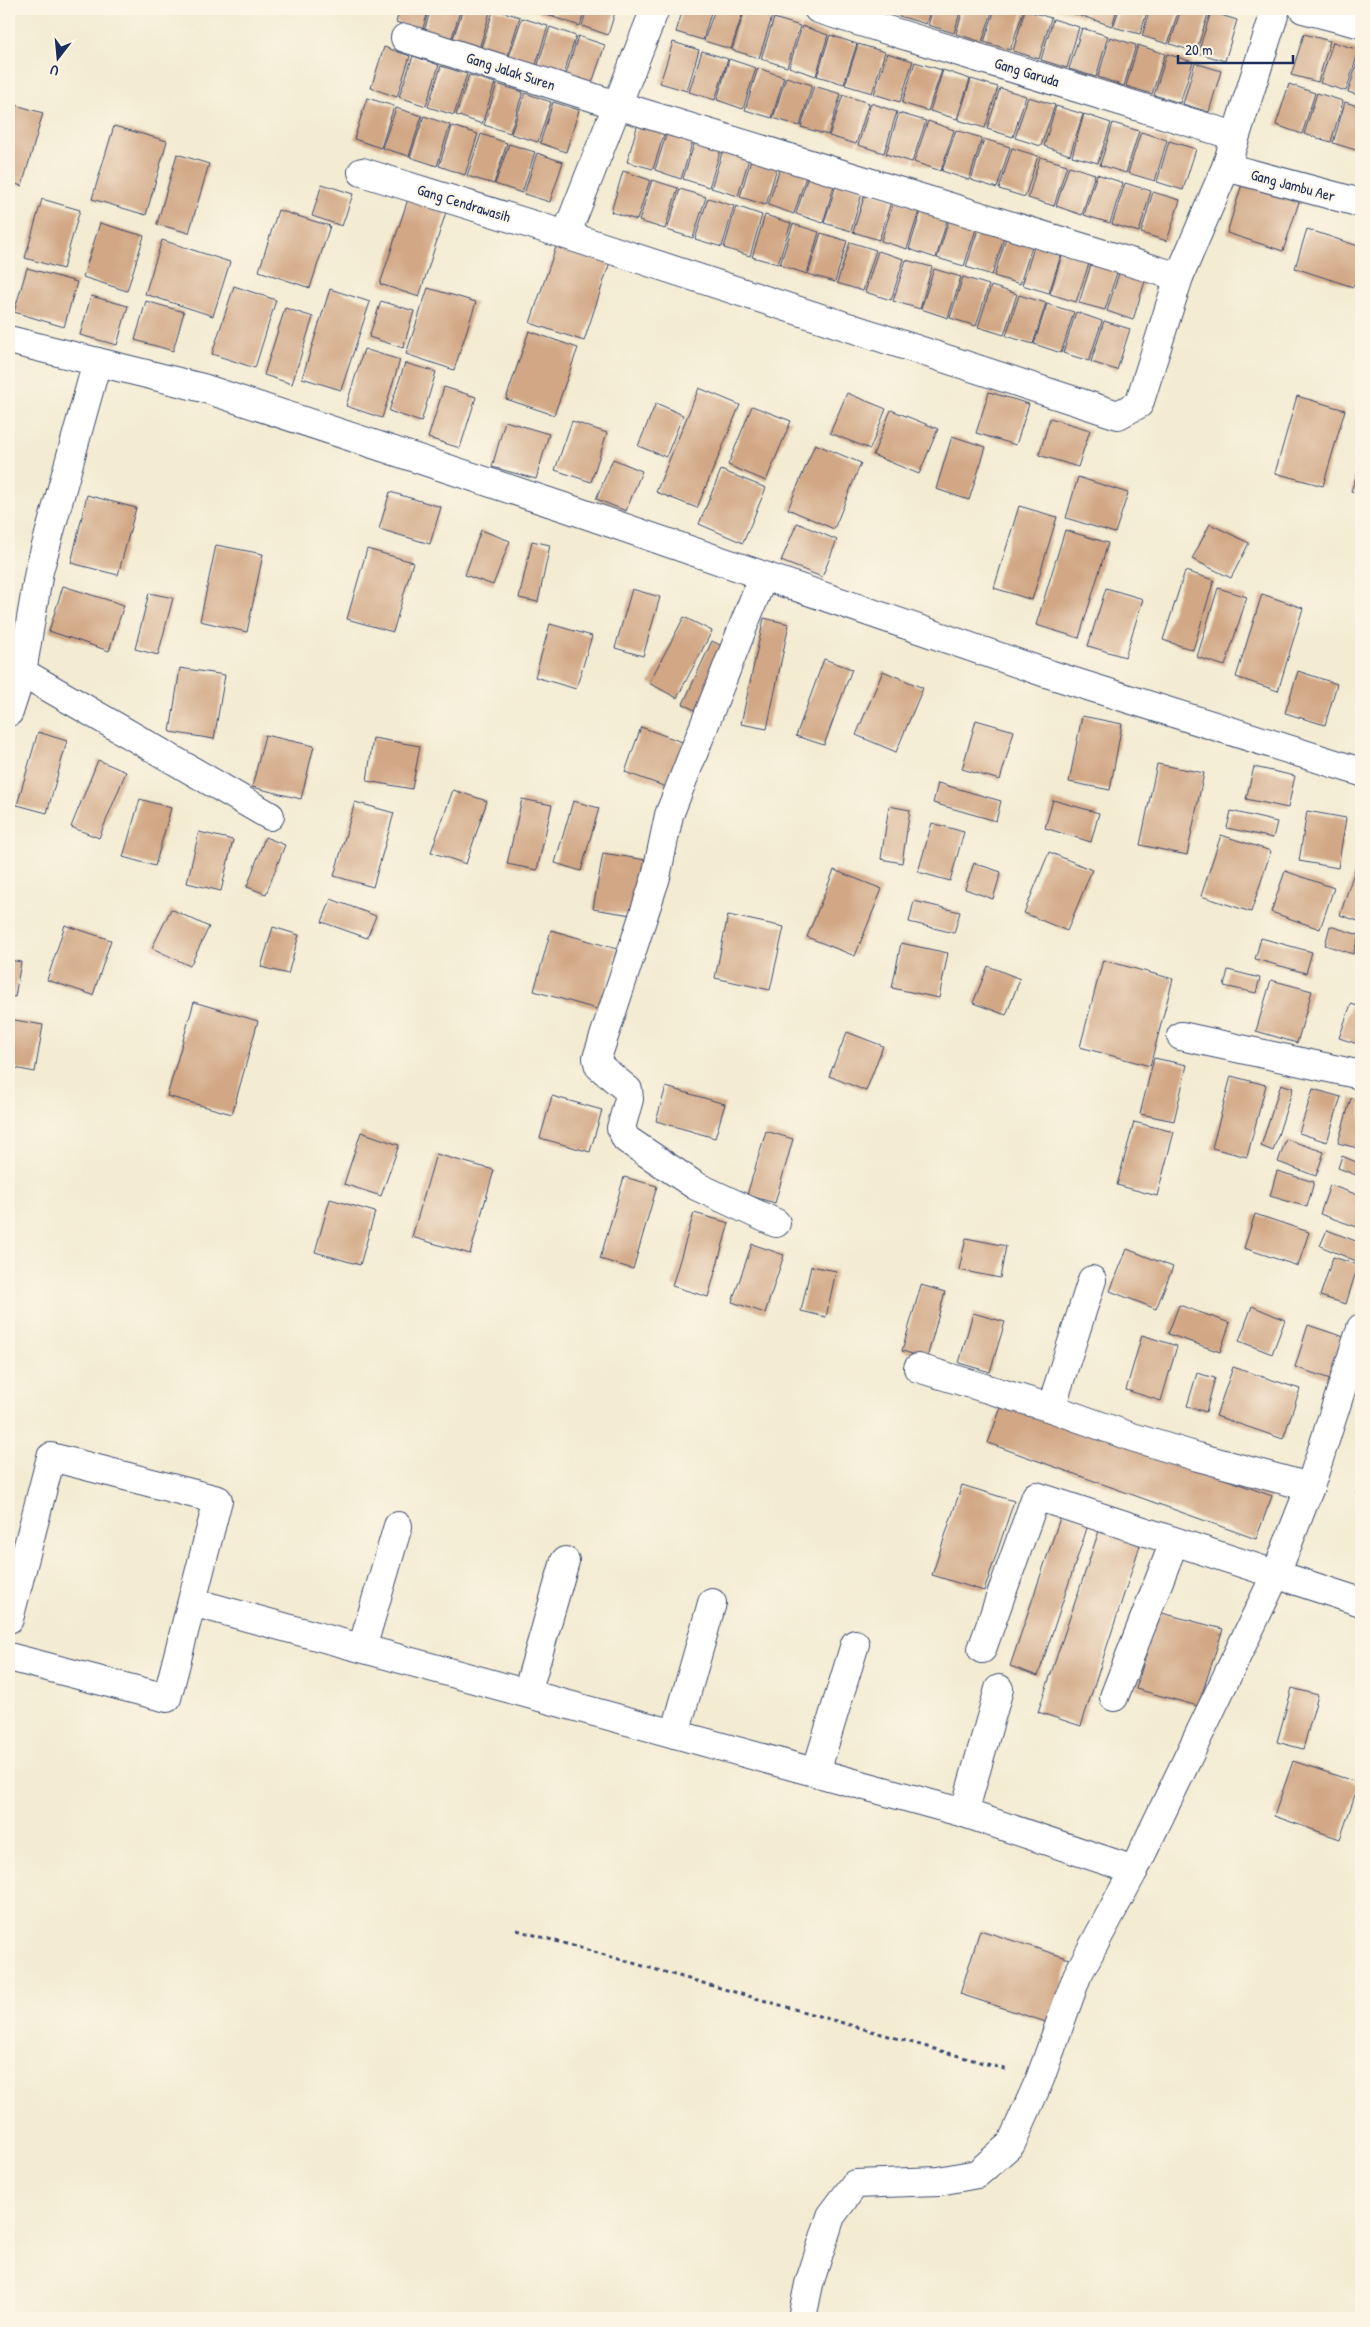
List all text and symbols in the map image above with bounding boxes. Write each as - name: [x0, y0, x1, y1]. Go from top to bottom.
- north arrow: [32, 32, 82, 82]
- scale bar: [1178, 32, 1292, 64]
- text: 20 m: [1185, 39, 1212, 60]
- street label: Gang Jalak Suren: [464, 47, 558, 95]
- street label: Gang Garuda: [992, 52, 1062, 92]
- text: U: [48, 61, 61, 81]
- street label: Gang Jambu Aer: [1249, 164, 1338, 206]
- street label: Gang Cendrawasih: [415, 179, 513, 227]

